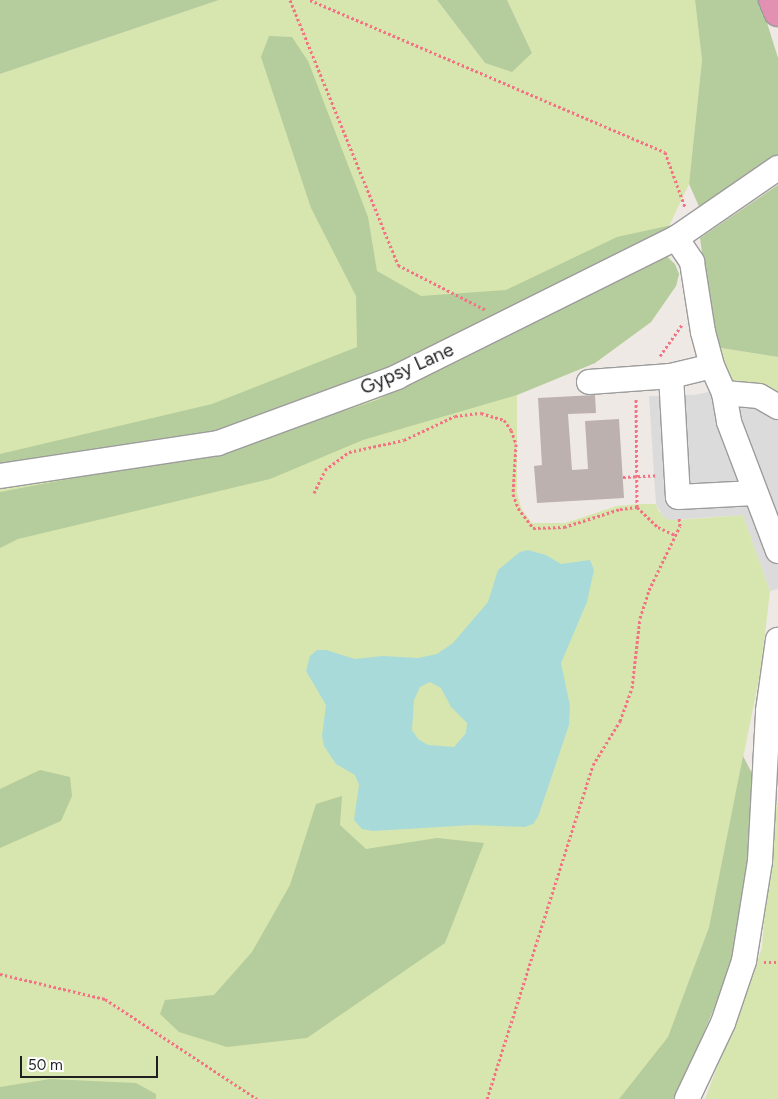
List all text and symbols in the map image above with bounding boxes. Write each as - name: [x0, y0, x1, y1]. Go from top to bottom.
- street label: Gypsy Lane: [357, 338, 457, 400]
- scale bar: [22, 1046, 160, 1078]
- text: 50 m: [28, 1056, 63, 1074]

